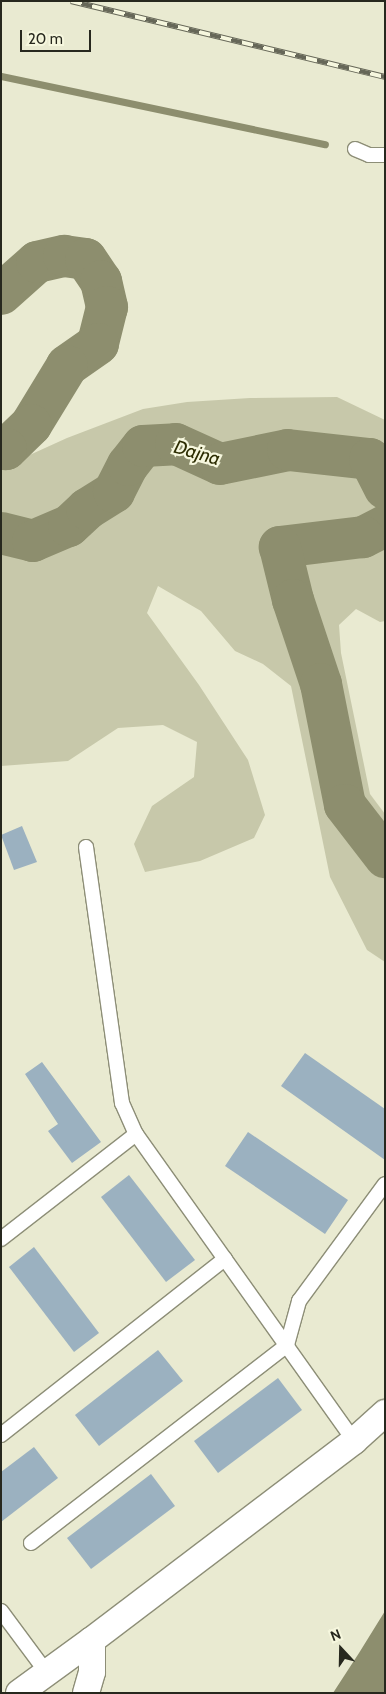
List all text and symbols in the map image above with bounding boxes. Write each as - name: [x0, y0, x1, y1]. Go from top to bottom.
- scale bar: [22, 20, 94, 52]
- text: 20 m: [28, 30, 63, 48]
- water label: Dajna: [171, 436, 223, 470]
- north arrow: [316, 1624, 366, 1674]
- text: N: [328, 1625, 343, 1645]

